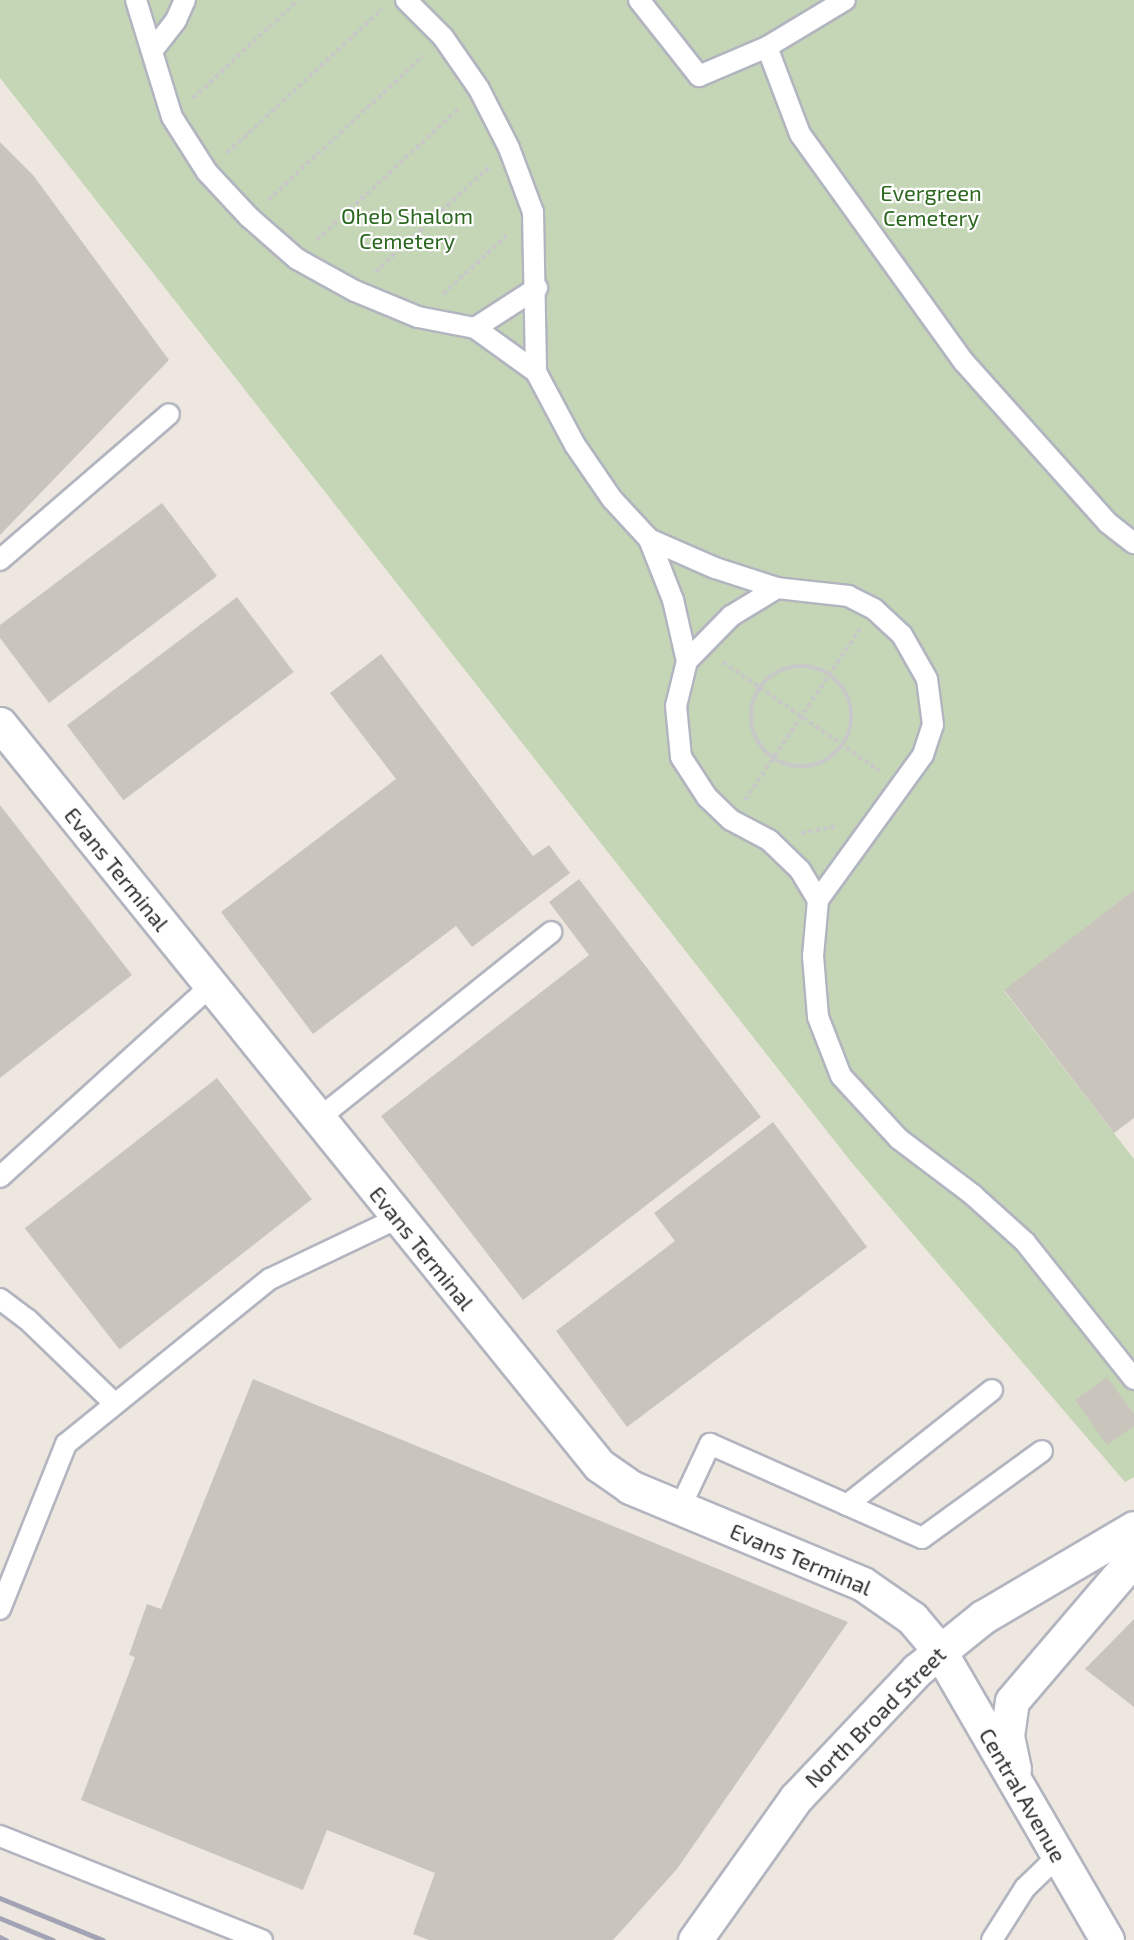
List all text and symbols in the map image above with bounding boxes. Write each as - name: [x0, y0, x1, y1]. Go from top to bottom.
- park label: Evergreen Cemetery: [880, 179, 982, 230]
- park label: Oheb Shalom Cemetery: [341, 202, 473, 254]
- street label: Evans Terminal: [59, 802, 175, 936]
- street label: Evans Terminal: [364, 1181, 480, 1315]
- street label: Evans Terminal: [726, 1517, 876, 1601]
- street label: North Broad Street: [799, 1641, 951, 1793]
- street label: Central Avenue: [974, 1723, 1072, 1867]

